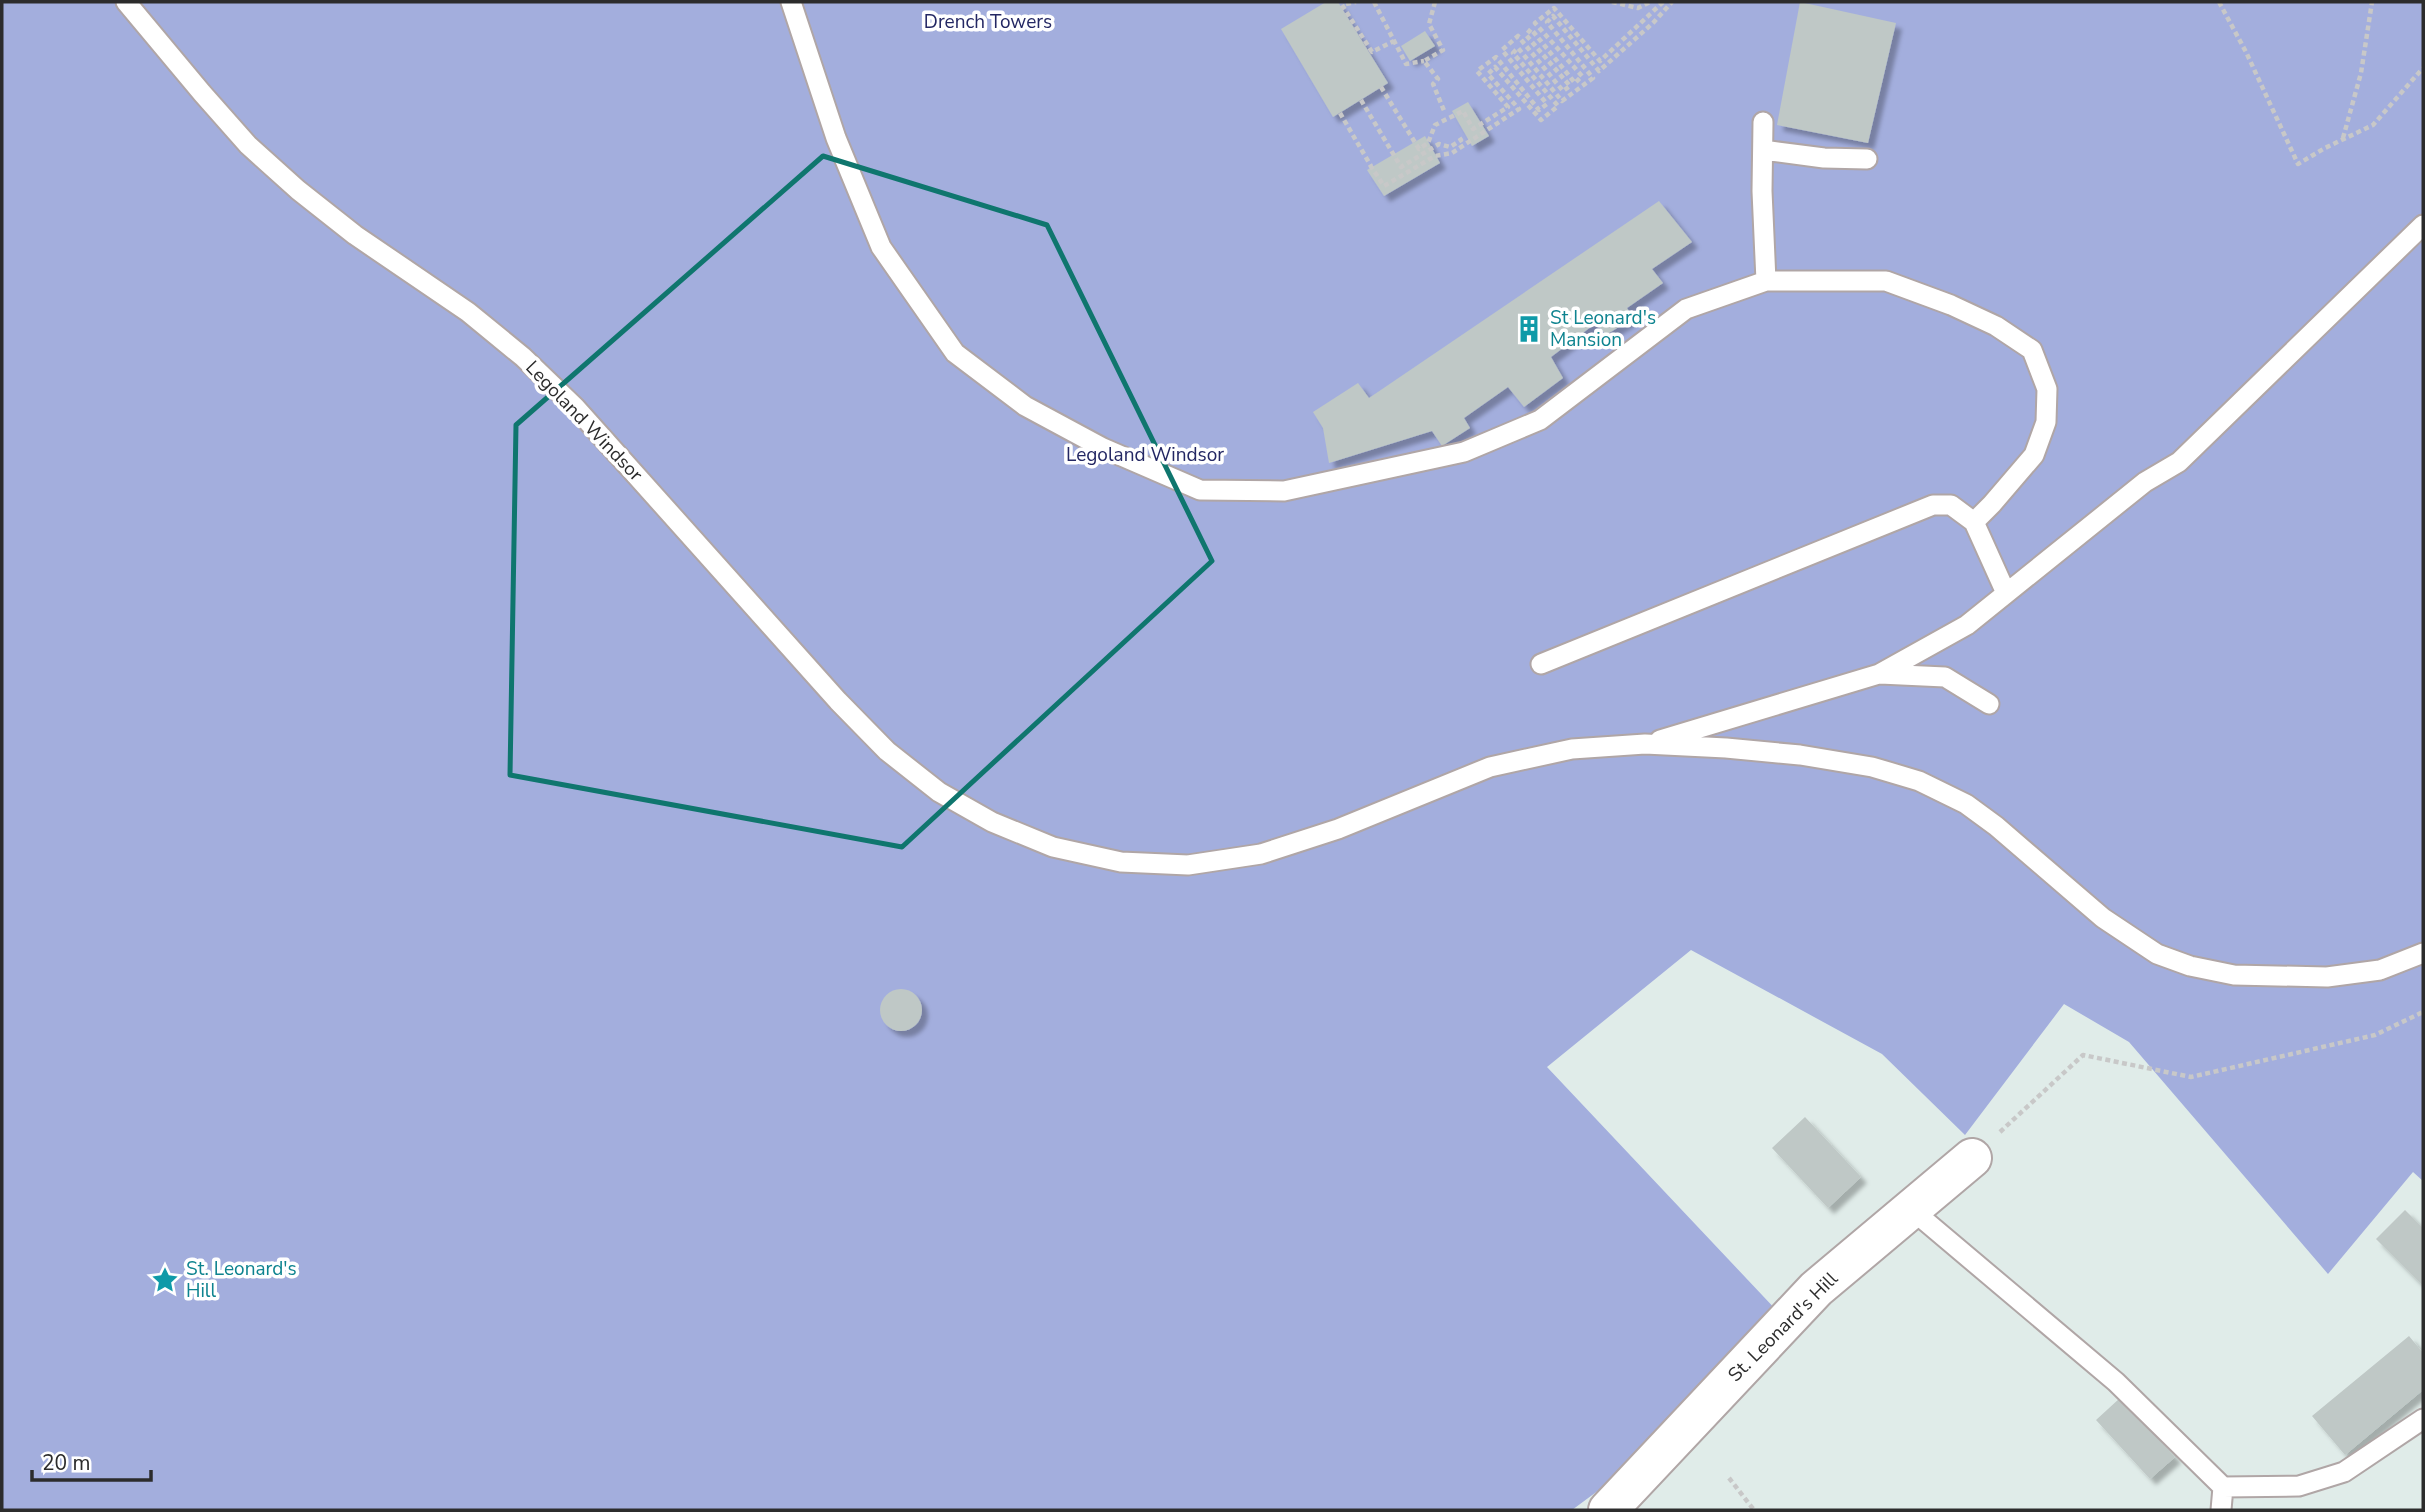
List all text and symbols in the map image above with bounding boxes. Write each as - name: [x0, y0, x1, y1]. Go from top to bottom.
- park label: Drench Towers: [924, 9, 1052, 35]
- place label: St Leonard's Mansion: [1550, 305, 1656, 353]
- building icon: St Leonard's Mansion: [1514, 314, 1544, 344]
- street label: Legoland Windsor: [520, 355, 648, 487]
- park label: Legoland Windsor: [1066, 442, 1224, 468]
- place label: St. Leonard's Hill: [186, 1256, 297, 1304]
- place icon: St. Leonard's Hill: [150, 1265, 180, 1295]
- street label: St. Leonard's Hill: [1722, 1266, 1844, 1388]
- scale bar: [32, 1438, 150, 1482]
- text: 20 m: [42, 1449, 91, 1477]

